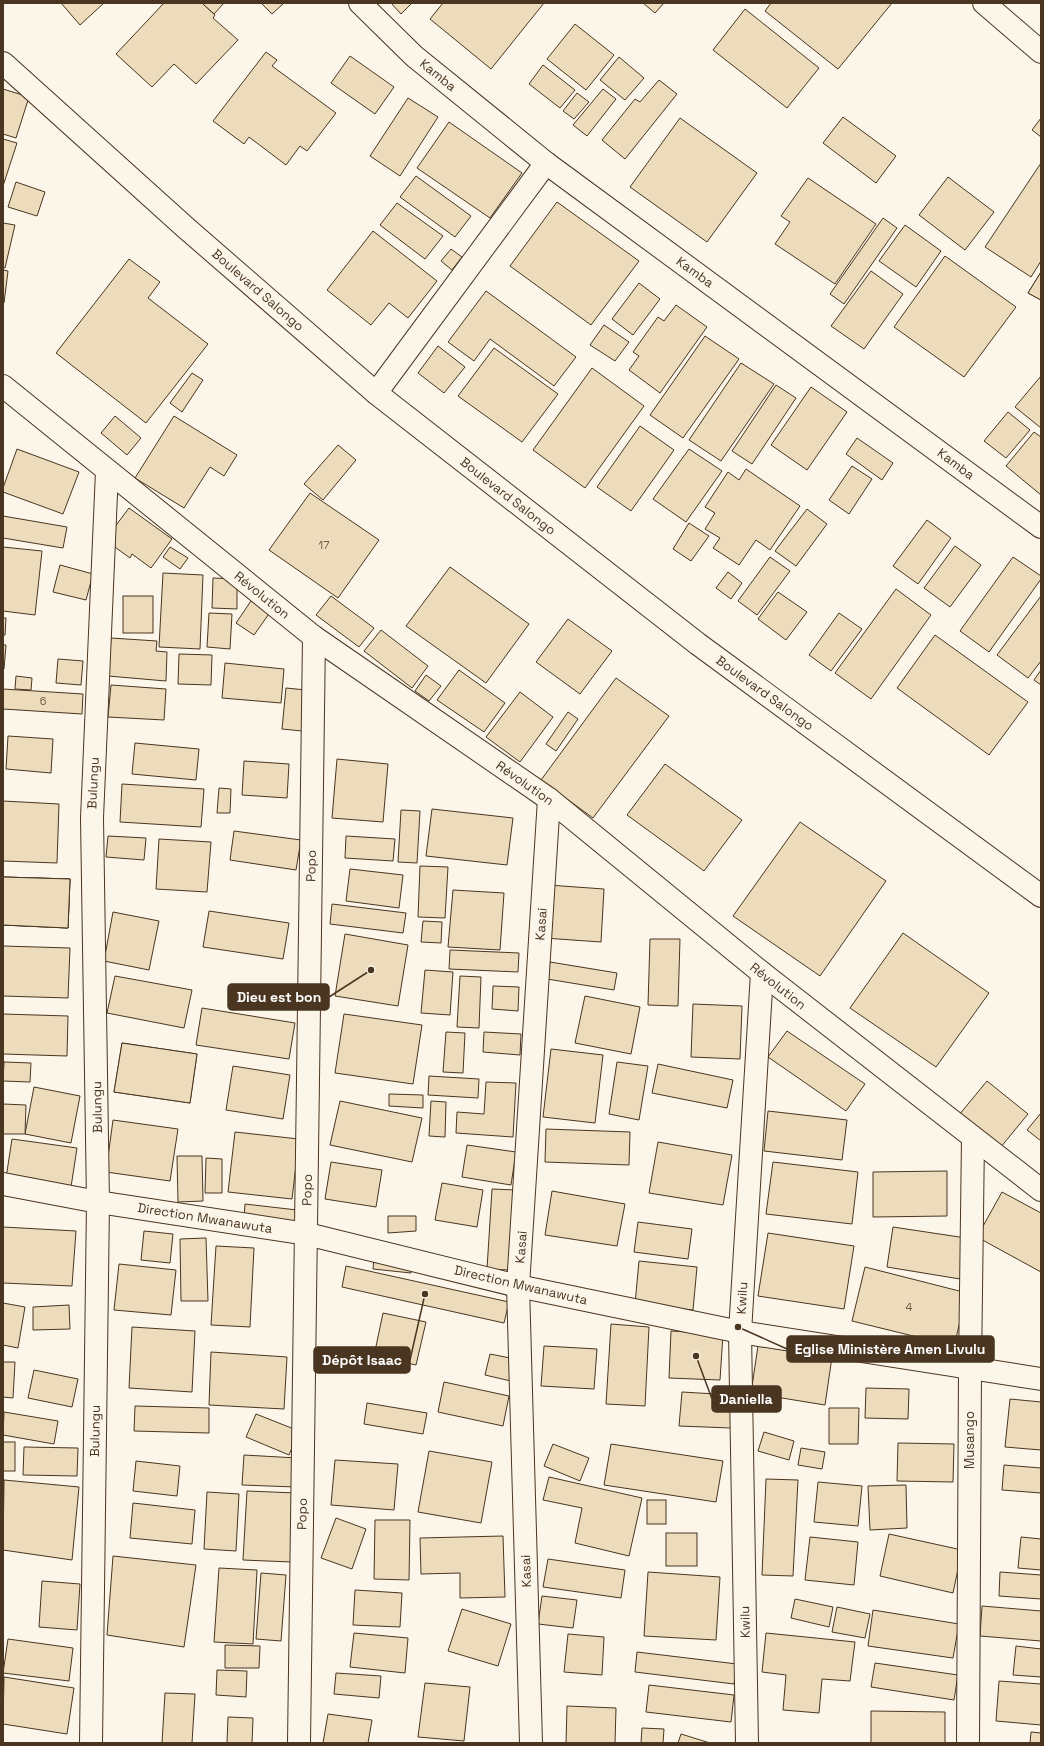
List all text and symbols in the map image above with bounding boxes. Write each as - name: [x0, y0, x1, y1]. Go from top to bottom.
- street label: Kamba: [416, 55, 460, 95]
- street label: Boulevard Salongo: [208, 245, 308, 335]
- street label: Kamba: [673, 253, 718, 292]
- street label: Kamba: [934, 444, 978, 484]
- street label: Boulevard Salongo: [457, 453, 559, 539]
- house number: 17: [319, 538, 329, 552]
- street label: Révolution: [231, 567, 293, 623]
- street label: Boulevard Salongo: [713, 652, 817, 734]
- house number: 6: [40, 694, 47, 708]
- street label: Bulungu: [83, 757, 103, 809]
- street label: Révolution: [493, 757, 557, 809]
- street label: Popo: [302, 850, 320, 882]
- street label: Kasai: [531, 907, 551, 941]
- street label: Révolution: [746, 959, 810, 1013]
- callout: Dieu est bon: [228, 984, 329, 1010]
- text: Dieu est bon: [237, 988, 321, 1006]
- street label: Bulungu: [88, 1081, 106, 1133]
- street label: Popo: [298, 1174, 316, 1206]
- street label: Direction Mwanawuta: [136, 1199, 274, 1237]
- street label: Kasai: [511, 1230, 531, 1264]
- street label: Direction Mwanawuta: [453, 1261, 590, 1309]
- street label: Kwilu: [733, 1281, 751, 1315]
- house number: 4: [906, 1300, 913, 1314]
- callout: Eglise Ministère Amen Livulu: [787, 1336, 994, 1362]
- text: Eglise Ministère Amen Livulu: [795, 1340, 985, 1358]
- callout: Dépôt Isaac: [314, 1347, 410, 1373]
- text: Dépôt Isaac: [322, 1351, 402, 1369]
- callout: Daniella: [712, 1386, 781, 1412]
- text: Daniella: [719, 1390, 773, 1408]
- street label: Bulungu: [86, 1405, 104, 1457]
- street label: Musango: [961, 1411, 978, 1469]
- street label: Popo: [293, 1498, 311, 1530]
- street label: Kasai: [517, 1554, 535, 1588]
- street label: Kwilu: [736, 1606, 754, 1638]

